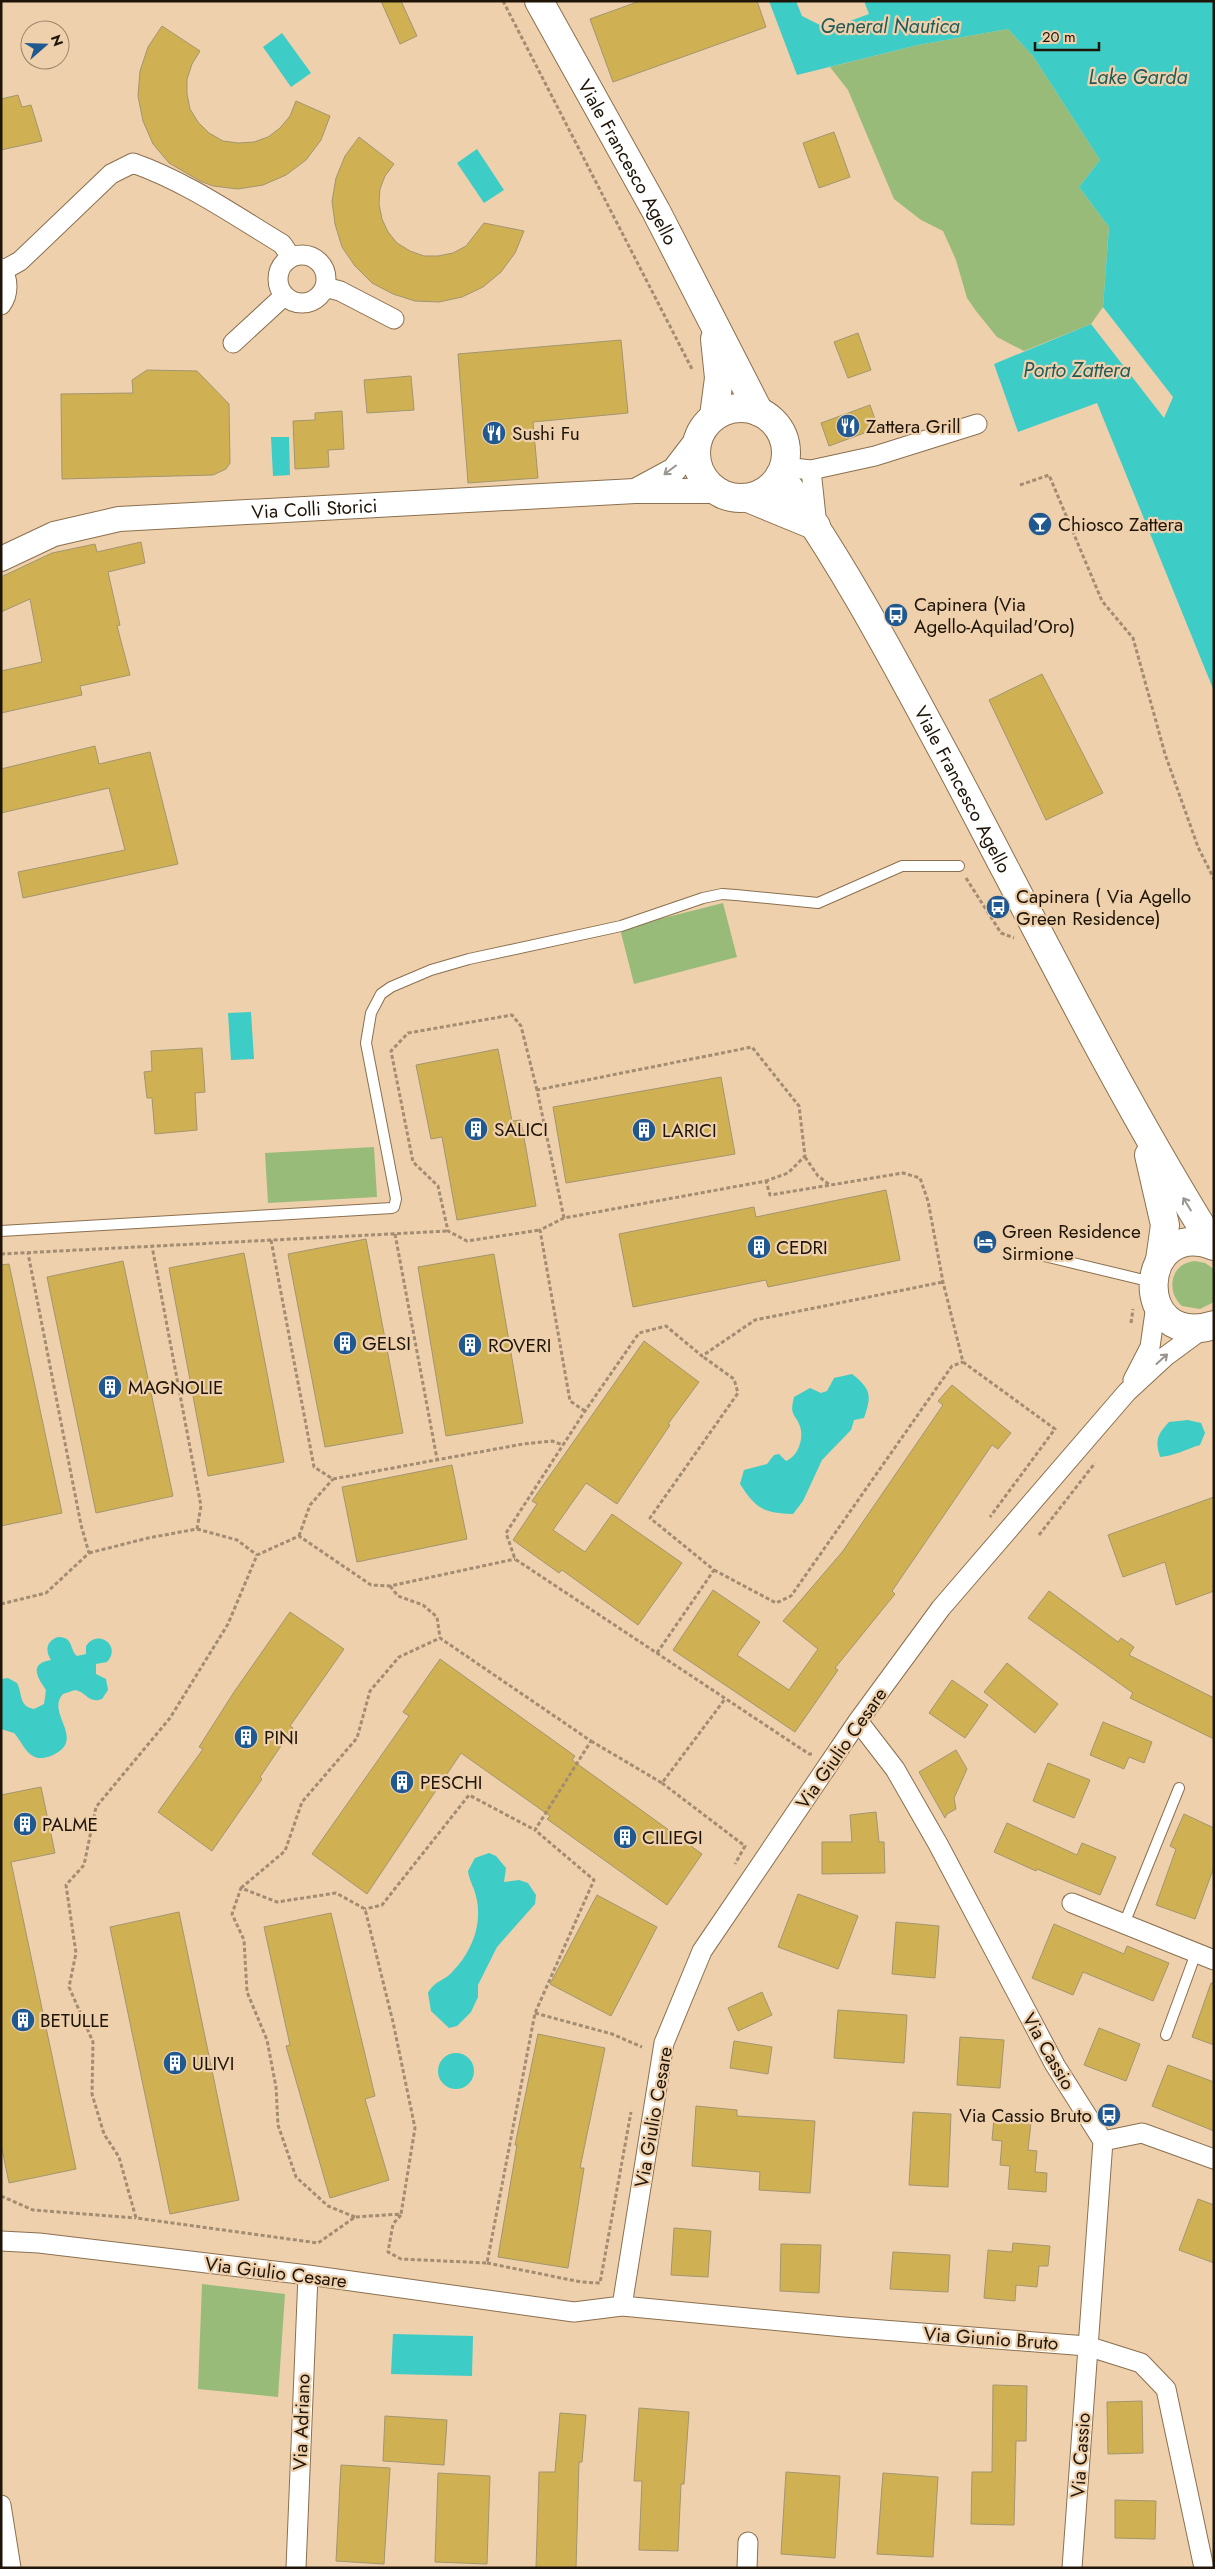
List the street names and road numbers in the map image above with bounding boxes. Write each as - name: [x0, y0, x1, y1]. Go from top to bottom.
- street label: Viale Francesco Agello: [571, 74, 684, 250]
- street label: Via Colli Storici: [251, 492, 378, 526]
- street label: Viale Francesco Agello: [907, 701, 1018, 878]
- street label: Via Giulio Cesare: [789, 1682, 894, 1815]
- street label: Via Cassio: [1016, 2008, 1082, 2095]
- street label: Via Giulio Cesare: [628, 2044, 679, 2190]
- street label: Via Giulio Cesare: [203, 2250, 349, 2295]
- street label: Via Giunio Bruto: [923, 2320, 1059, 2357]
- street label: Via Adriano: [286, 2373, 317, 2471]
- street label: Via Cassio: [1064, 2412, 1097, 2498]

